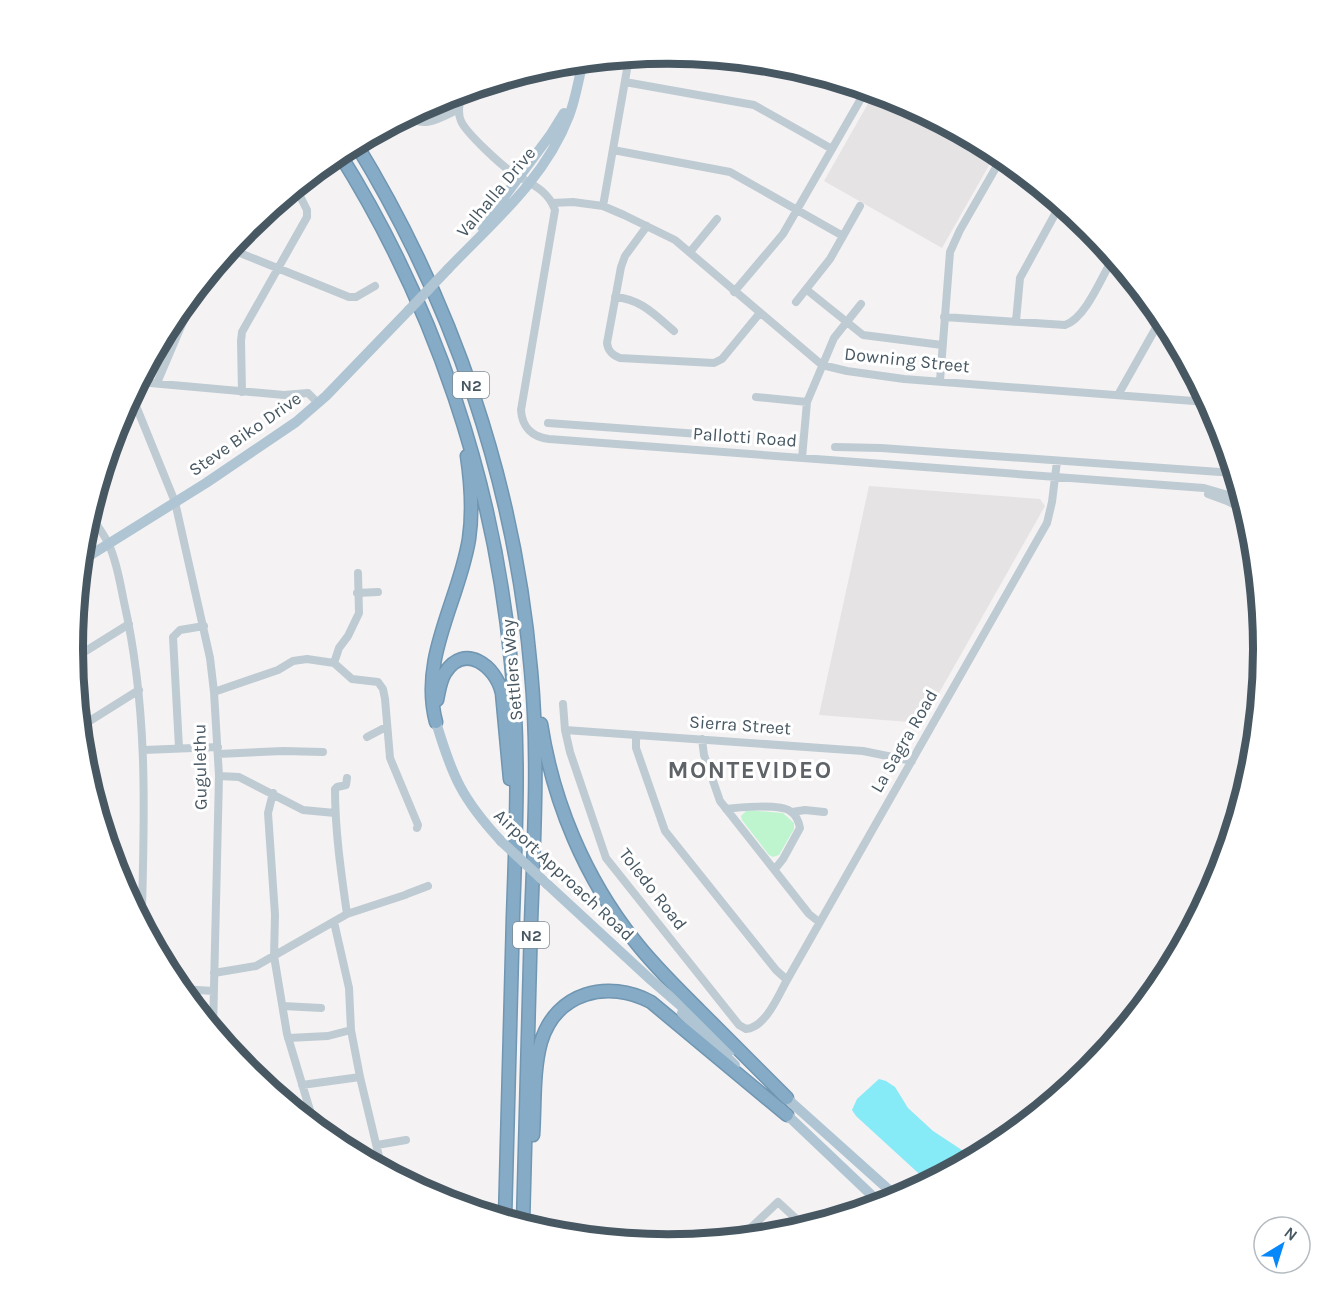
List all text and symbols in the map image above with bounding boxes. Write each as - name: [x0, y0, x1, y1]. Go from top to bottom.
- street label: Valhalla Drive: [452, 142, 540, 242]
- street label: Downing Street: [843, 342, 971, 378]
- road number: N2: [453, 372, 489, 398]
- street label: Steve Biko Drive: [184, 387, 306, 481]
- street label: Pallotti Road: [692, 422, 798, 452]
- street label: Settlers Way: [497, 618, 527, 722]
- street label: La Sagra Road: [866, 685, 942, 797]
- street label: Sierra Street: [688, 710, 792, 740]
- street label: Gugulethu: [188, 724, 212, 810]
- district label: MONTEVIDEO: [667, 756, 833, 784]
- street label: Airport Approach Road: [489, 804, 639, 946]
- street label: Toledo Road: [614, 844, 692, 934]
- road number: N2: [513, 922, 549, 948]
- north arrow: [1252, 1215, 1312, 1275]
- text: N: [1281, 1223, 1301, 1245]

